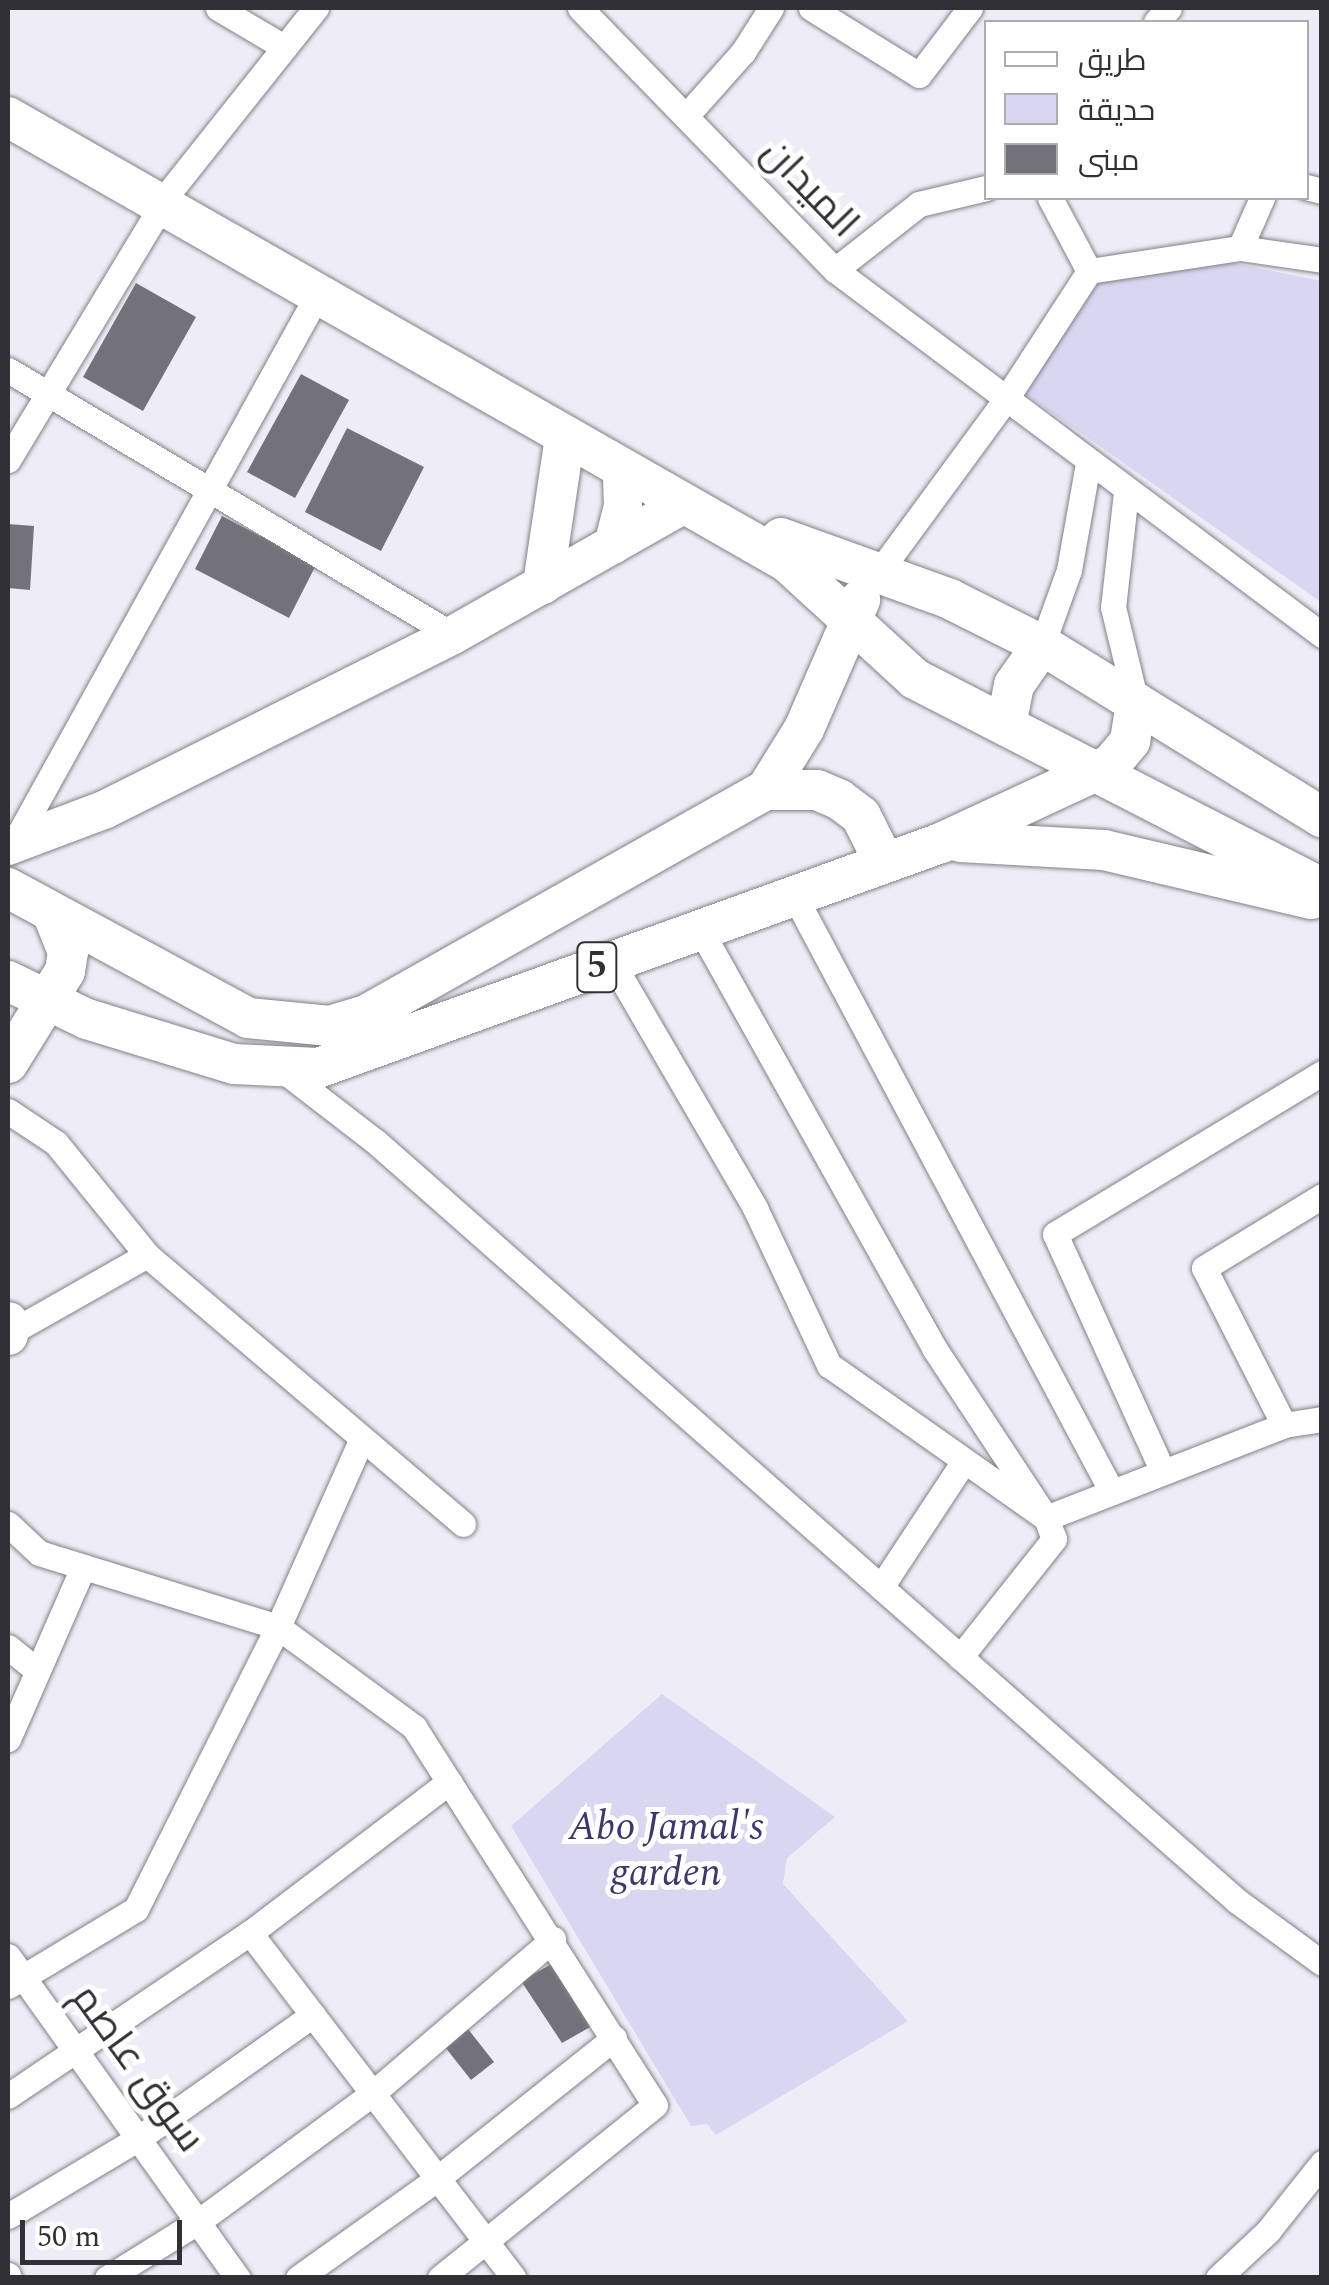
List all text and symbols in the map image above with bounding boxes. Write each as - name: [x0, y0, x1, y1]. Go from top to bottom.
- legend: [984, 20, 1309, 200]
- text: طريق: [1078, 38, 1147, 84]
- text: حديقة: [1078, 88, 1155, 134]
- street label: الميدان: [750, 129, 868, 249]
- text: مبنى: [1078, 138, 1139, 184]
- road number: 5: [574, 934, 620, 1000]
- park label: Abo Jamal's garden: [568, 1804, 764, 1898]
- street label: سوق عاصم: [60, 1976, 214, 2162]
- scale bar: [25, 2200, 188, 2262]
- text: 50 m: [37, 2214, 100, 2260]

